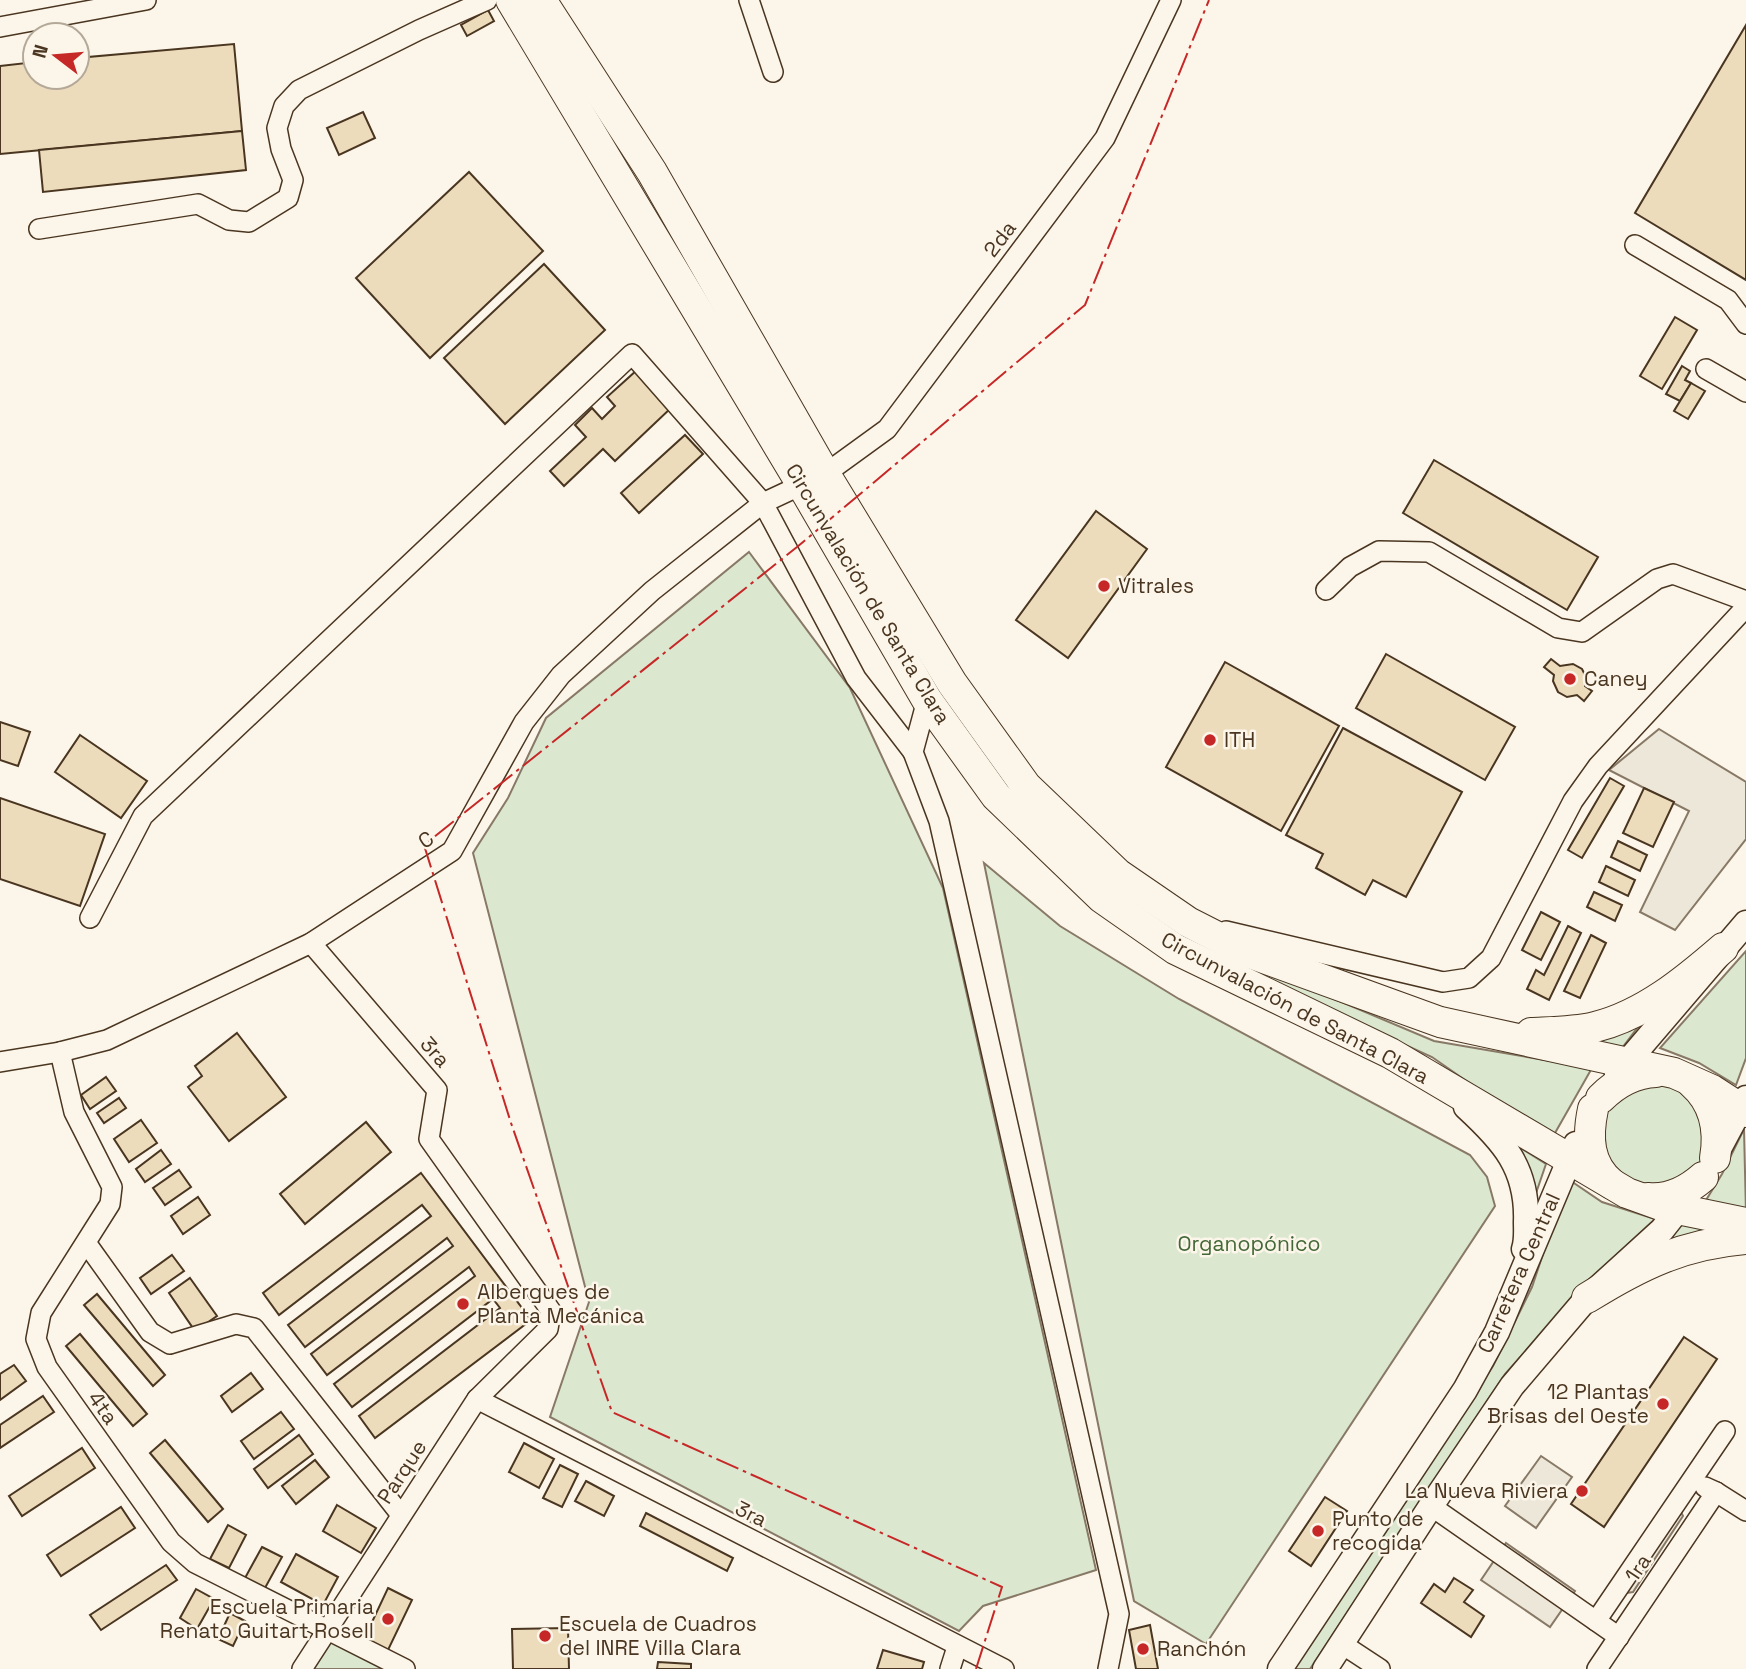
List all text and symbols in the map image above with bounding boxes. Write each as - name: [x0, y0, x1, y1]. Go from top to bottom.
- north arrow: [21, 21, 91, 91]
- text: N: [26, 42, 54, 61]
- street label: 2da: [977, 215, 1022, 262]
- street label: Circunvalación de Santa Clara: [780, 458, 957, 729]
- place label: Vitrales: [1118, 572, 1194, 599]
- marker: Vitrales: [1096, 578, 1112, 594]
- place label: Caney: [1584, 665, 1648, 692]
- marker: Caney: [1562, 671, 1578, 687]
- place label: ITH: [1224, 726, 1255, 753]
- marker: ITH: [1202, 732, 1218, 748]
- street label: C: [412, 825, 439, 855]
- street label: Circunvalación de Santa Clara: [1157, 925, 1434, 1090]
- street label: 3ra: [415, 1031, 456, 1073]
- street label: Carretera Central: [1471, 1188, 1566, 1357]
- park label: Organopónico: [1177, 1230, 1321, 1257]
- place label: Albergues de Planta Mecánica: [477, 1278, 644, 1329]
- marker: Albergues de Planta Mecánica: [455, 1296, 471, 1312]
- place label: 12 Plantas Brisas del Oeste: [1487, 1378, 1649, 1429]
- street label: 4ta: [82, 1386, 124, 1430]
- marker: 12 Plantas Brisas del Oeste: [1655, 1396, 1671, 1412]
- street label: Parque: [371, 1435, 432, 1509]
- place label: La Nueva Riviera: [1405, 1477, 1568, 1504]
- marker: La Nueva Riviera: [1574, 1483, 1590, 1499]
- street label: 3ra: [731, 1494, 772, 1533]
- place label: Punto de recogida: [1332, 1505, 1424, 1556]
- marker: Punto de recogida: [1310, 1523, 1326, 1539]
- street label: 1ra: [1618, 1548, 1657, 1587]
- place label: Escuela Primaria Renato Guitart Rosell: [160, 1593, 374, 1644]
- place label: Escuela de Cuadros del INRE Villa Clara: [559, 1610, 757, 1661]
- marker: Escuela Primaria Renato Guitart Rosell: [380, 1611, 396, 1627]
- marker: Escuela de Cuadros del INRE Villa Clara: [537, 1628, 553, 1644]
- place label: Ranchón: [1157, 1635, 1246, 1662]
- marker: Ranchón: [1135, 1641, 1151, 1657]

